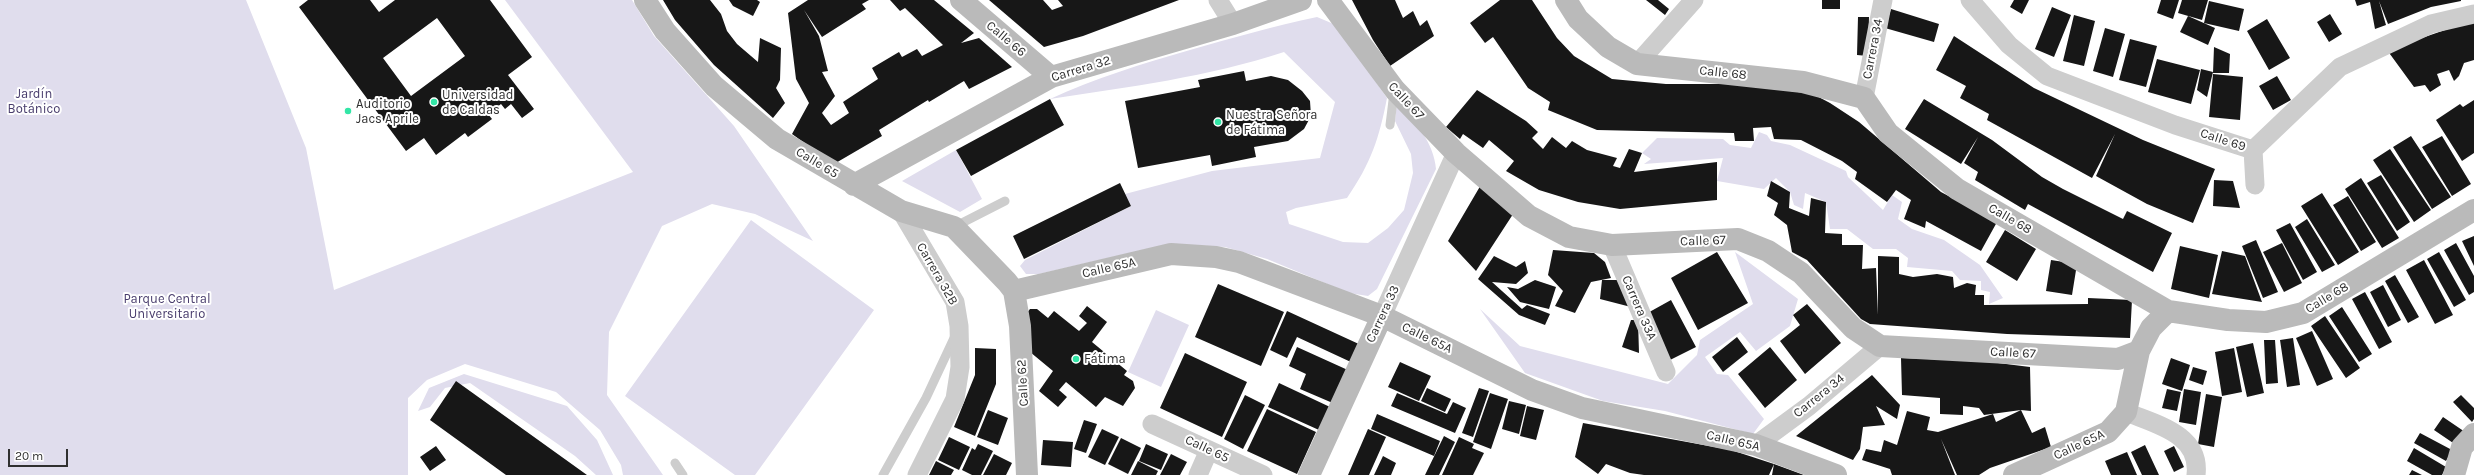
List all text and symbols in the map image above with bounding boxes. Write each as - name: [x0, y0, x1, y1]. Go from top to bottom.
- street label: Calle 66: [983, 18, 1029, 60]
- street label: Carrera 34: [1860, 18, 1886, 80]
- street label: Carrera 32: [1049, 53, 1113, 85]
- street label: Calle 68: [1699, 63, 1747, 83]
- street label: Calle 67: [1385, 79, 1427, 123]
- park label: Jardín Botánico: [8, 86, 60, 117]
- place label: Universidad de Caldas: [442, 87, 513, 118]
- place label: Auditorio Jacs Aprile: [356, 96, 419, 127]
- marker: Universidad de Caldas: [429, 97, 439, 107]
- marker: Auditorio Jacs Aprile: [343, 106, 353, 116]
- place label: Nuestra Señora de Fátima: [1226, 107, 1317, 138]
- marker: Nuestra Señora de Fátima: [1213, 117, 1223, 127]
- street label: Calle 69: [2198, 125, 2248, 155]
- street label: Calle 65: [793, 144, 841, 182]
- street label: Calle 68: [1985, 200, 2035, 238]
- street label: Calle 67: [1680, 232, 1726, 250]
- street label: Carrera 32B: [913, 240, 961, 308]
- street label: Calle 65A: [1081, 254, 1137, 282]
- street label: Carrera 33A: [1618, 273, 1660, 343]
- street label: Calle 68: [2303, 279, 2351, 317]
- street label: Carrera 33: [1363, 283, 1403, 345]
- park label: Parque Central Universitario: [123, 291, 211, 322]
- street label: Calle 65A: [1399, 319, 1455, 357]
- street label: Calle 67: [1990, 344, 2036, 362]
- place label: Fátima: [1084, 351, 1126, 367]
- marker: Fátima: [1071, 354, 1081, 364]
- street label: Calle 62: [1014, 359, 1032, 407]
- street label: Carrera 34: [1790, 371, 1848, 421]
- street label: Calle 65A: [2051, 426, 2107, 464]
- street label: Calle 65A: [1705, 427, 1761, 455]
- street label: Calle 65: [1182, 432, 1232, 466]
- scale bar: [10, 441, 70, 467]
- text: 20 m: [15, 449, 43, 463]

